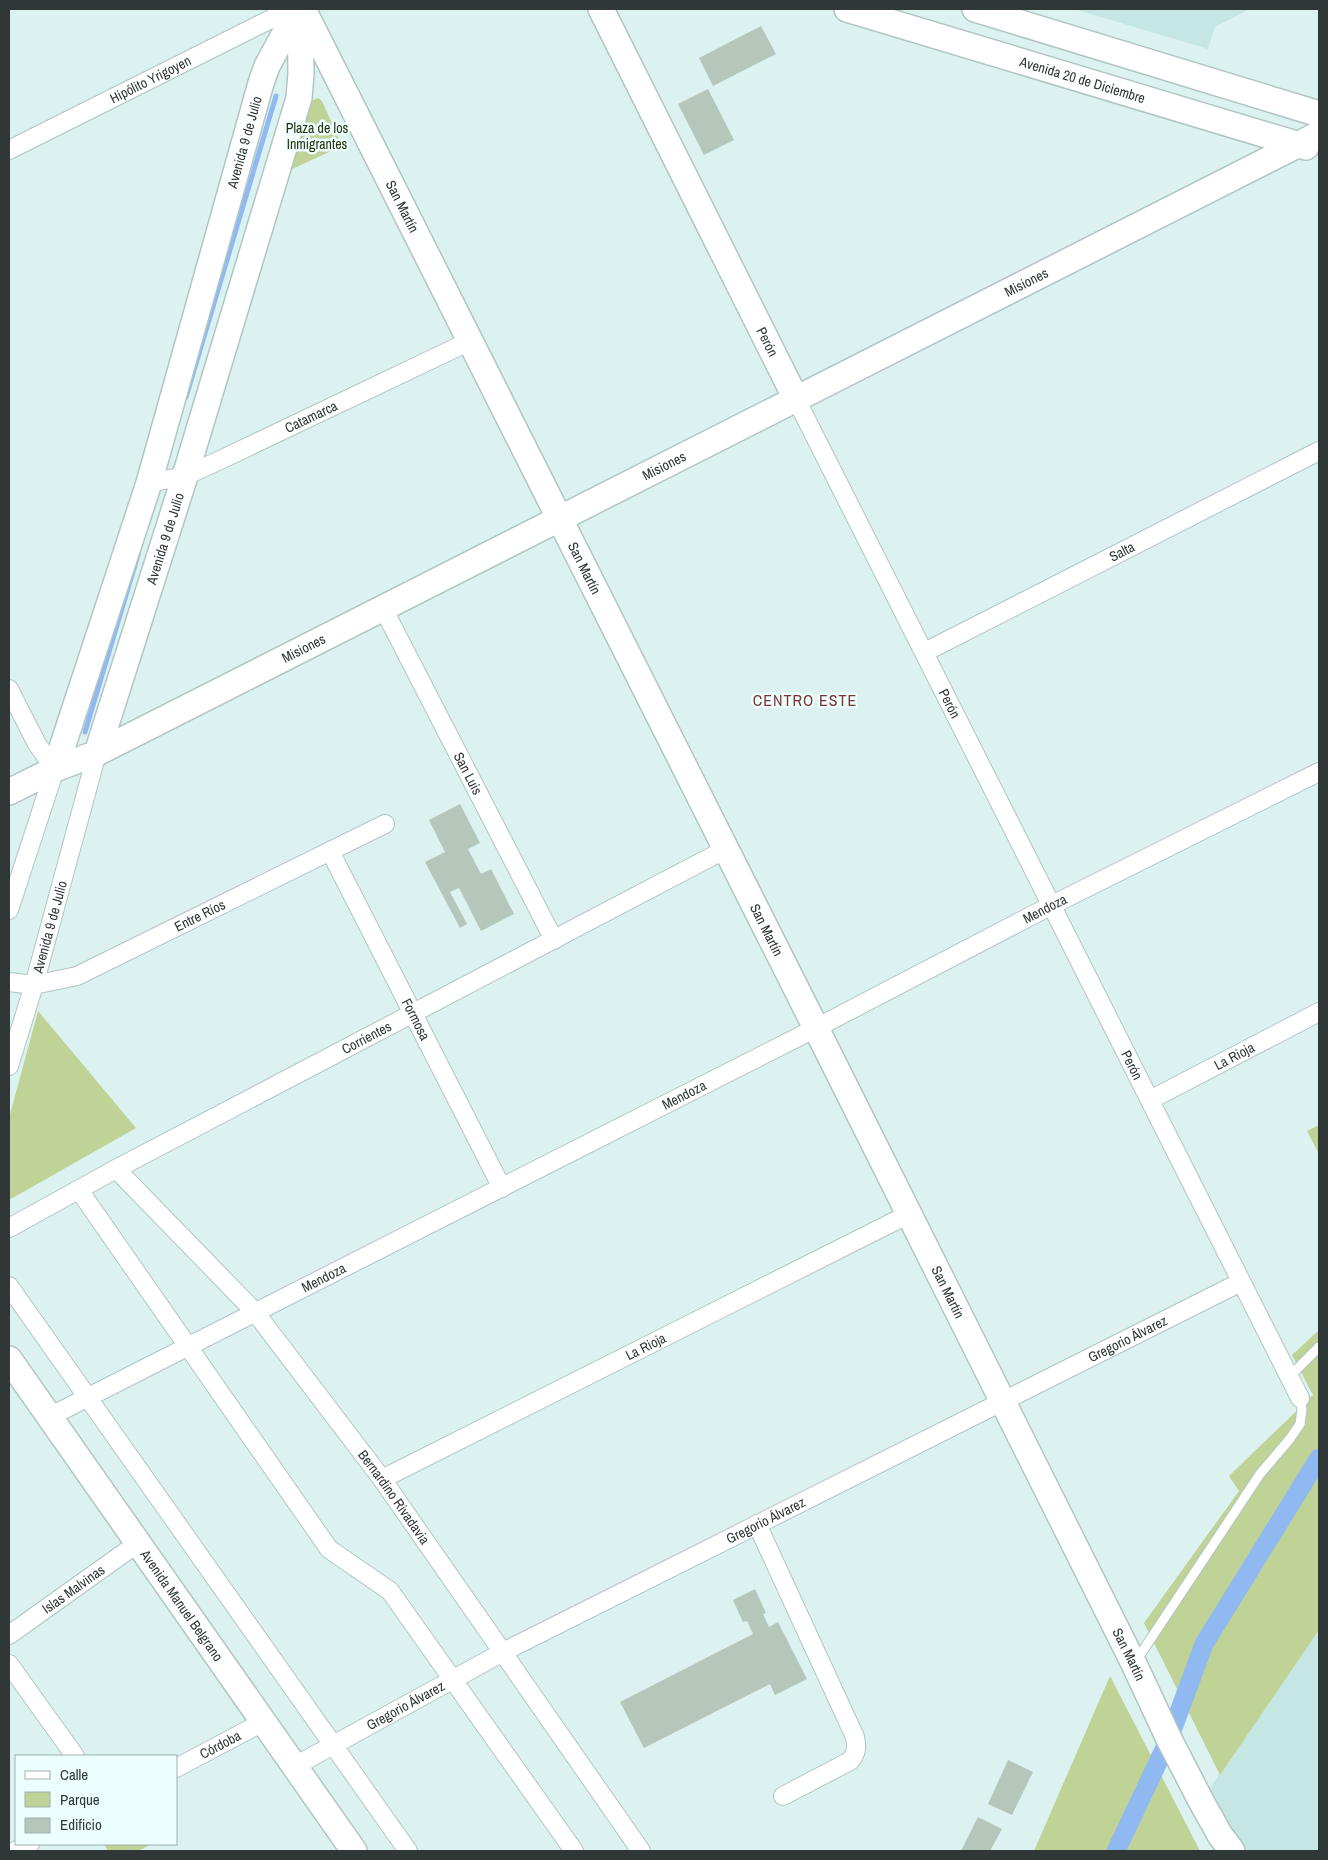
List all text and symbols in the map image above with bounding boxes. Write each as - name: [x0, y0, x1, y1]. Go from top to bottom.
- street label: Hipólito Yrigoyen: [107, 51, 194, 107]
- street label: Avenida 20 de Diciembre: [1017, 52, 1148, 107]
- street label: Avenida 9 de Julio: [223, 94, 266, 191]
- park label: Plaza de los Inmigrantes: [286, 119, 349, 153]
- street label: San Martín: [382, 177, 423, 236]
- street label: Misiones: [1001, 264, 1051, 301]
- street label: Perón: [752, 324, 782, 359]
- street label: Catamarca: [282, 396, 341, 437]
- street label: Misiones: [639, 447, 689, 484]
- street label: Avenida 9 de Julio: [142, 491, 188, 588]
- street label: Salta: [1106, 537, 1138, 566]
- street label: San Martín: [564, 539, 605, 597]
- street label: Misiones: [279, 630, 329, 667]
- street label: Perón: [935, 686, 965, 721]
- district label: CENTRO ESTE: [753, 689, 857, 711]
- street label: San Luis: [450, 749, 487, 798]
- street label: Avenida 9 de Julio: [28, 879, 71, 976]
- street label: Mendoza: [1020, 890, 1070, 928]
- street label: Entre Ríos: [171, 895, 228, 936]
- street label: San Martín: [746, 901, 787, 959]
- street label: Formosa: [398, 995, 434, 1044]
- street label: Corrientes: [338, 1017, 395, 1058]
- street label: La Rioja: [1211, 1038, 1258, 1074]
- street label: Perón: [1117, 1047, 1147, 1083]
- street label: Mendoza: [659, 1076, 710, 1114]
- street label: Mendoza: [299, 1259, 349, 1296]
- street label: San Martín: [927, 1263, 969, 1321]
- street label: Gregorio Álvarez: [1085, 1311, 1171, 1366]
- street label: La Rioja: [622, 1329, 669, 1364]
- street label: Bernardino Rivadavia: [354, 1446, 434, 1548]
- street label: Gregorio Álvarez: [723, 1493, 808, 1548]
- street label: Avenida Manuel Belgrano: [136, 1545, 227, 1665]
- street label: Islas Malvinas: [38, 1561, 108, 1618]
- street label: San Martín: [1108, 1625, 1149, 1683]
- street label: Gregorio Álvarez: [363, 1677, 448, 1734]
- street label: Córdoba: [197, 1726, 244, 1763]
- legend: [15, 1755, 178, 1845]
- text: Calle: [60, 1764, 88, 1785]
- text: Parque: [60, 1789, 100, 1810]
- text: Edificio: [60, 1814, 102, 1835]

